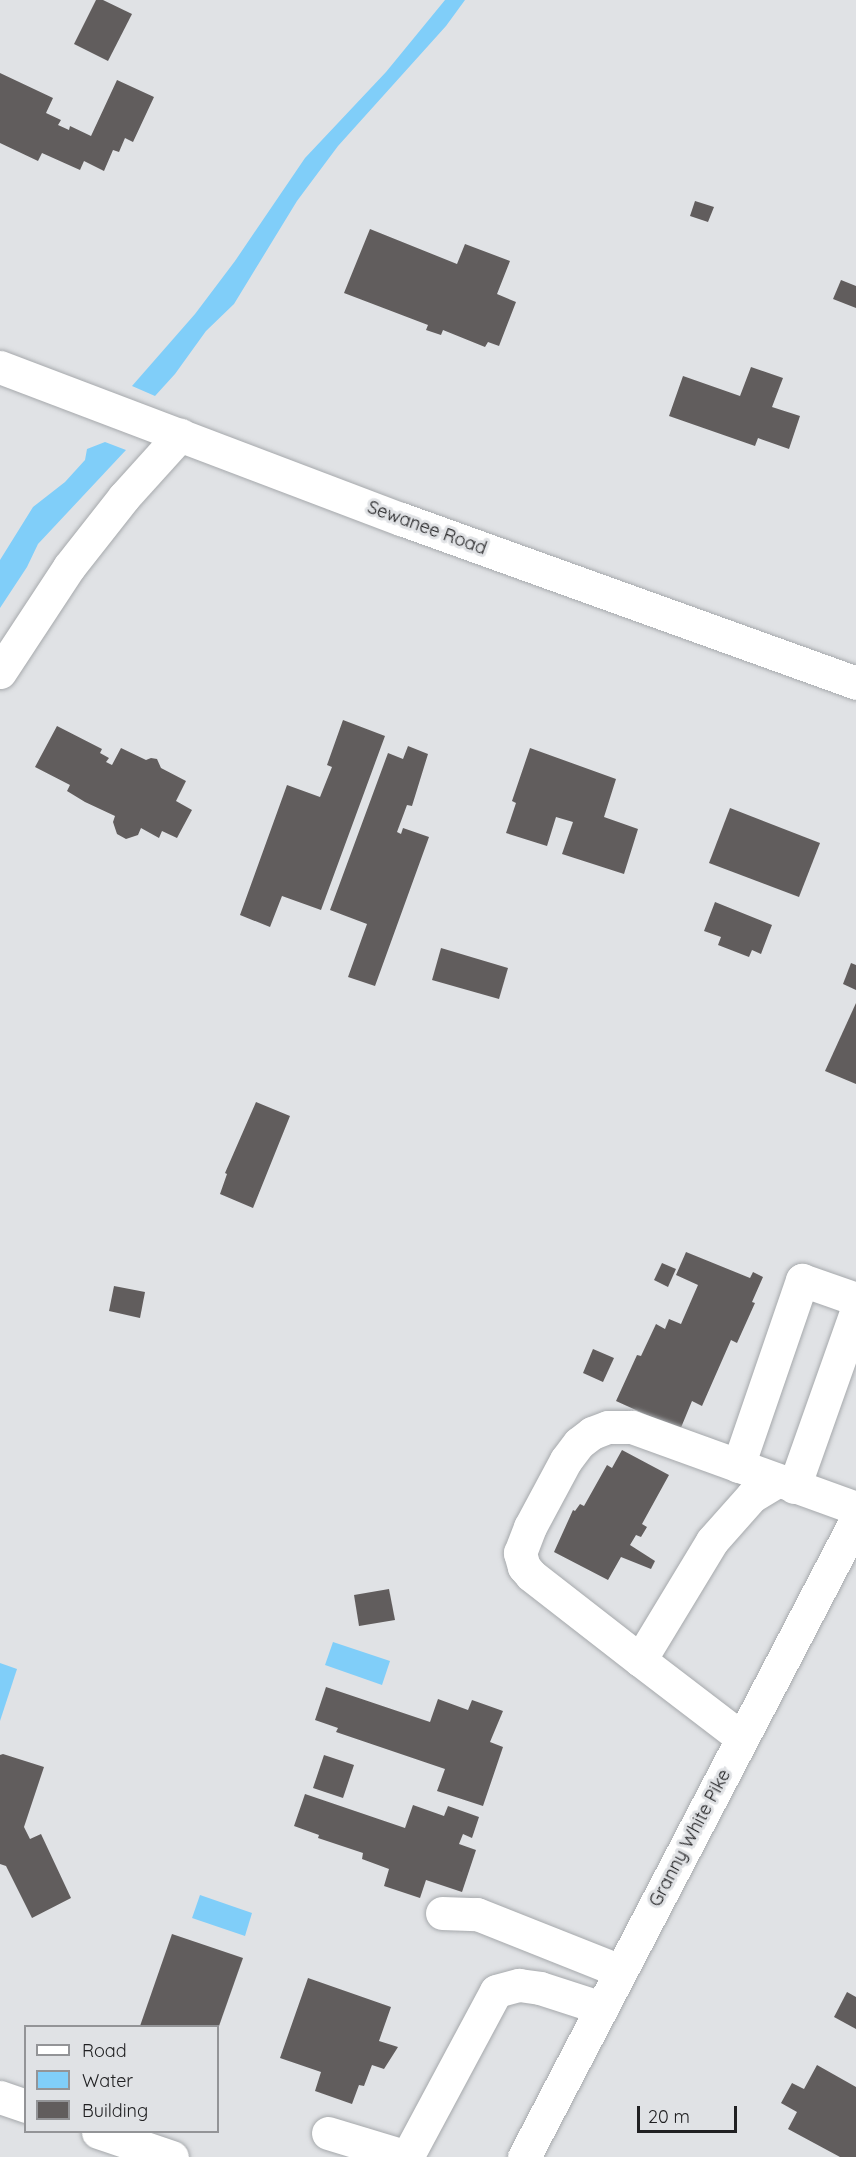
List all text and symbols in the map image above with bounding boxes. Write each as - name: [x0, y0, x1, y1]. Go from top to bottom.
- street label: Sewanee Road: [365, 496, 489, 560]
- street label: Granny White Pike: [645, 1766, 735, 1910]
- legend: [24, 2025, 219, 2133]
- text: Road: [82, 2039, 127, 2062]
- text: Water: [82, 2069, 133, 2092]
- scale bar: [640, 2094, 740, 2132]
- text: Building: [82, 2099, 148, 2122]
- text: 20 m: [648, 2105, 690, 2128]

